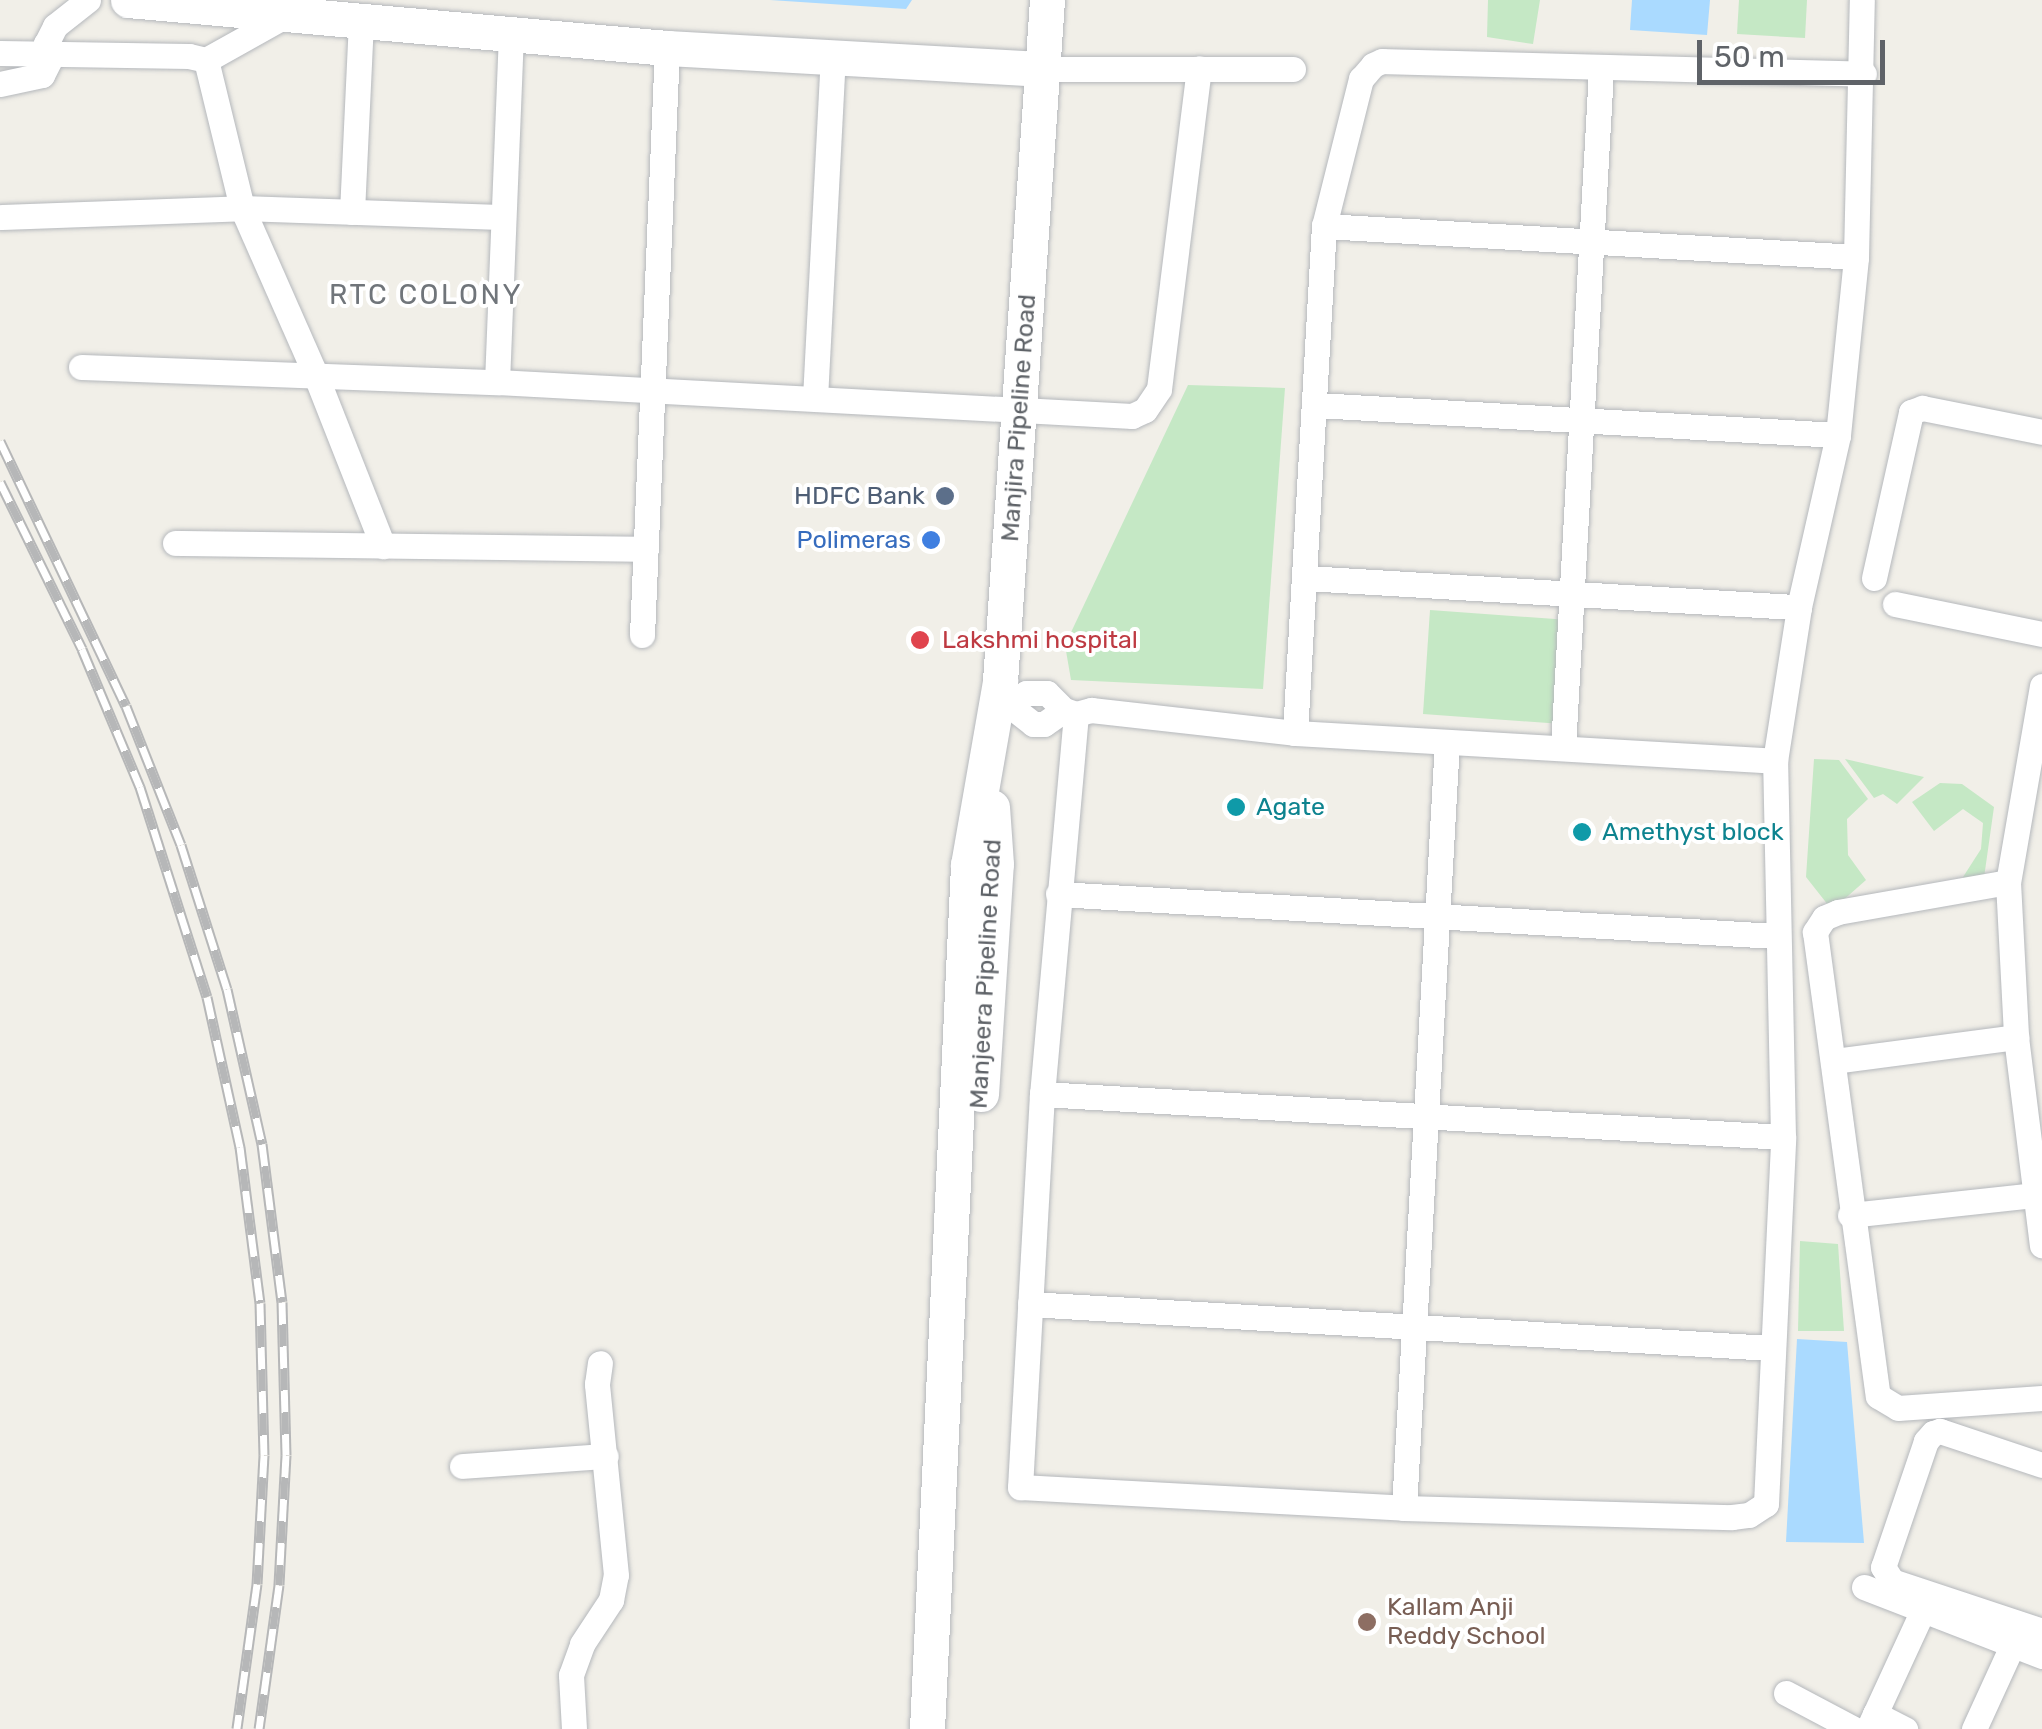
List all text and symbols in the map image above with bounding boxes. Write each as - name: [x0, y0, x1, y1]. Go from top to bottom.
- scale bar: [1702, 20, 1890, 82]
- text: 50 m: [1714, 39, 1785, 75]
- district label: RTC COLONY: [329, 278, 523, 312]
- street label: Manjira Pipeline Road: [995, 293, 1043, 543]
- place label: HDFC Bank: [794, 481, 925, 511]
- marker: HDFC Bank: [934, 485, 956, 507]
- place label: Polimeras: [797, 525, 911, 555]
- marker: Polimeras: [920, 529, 942, 551]
- place label: Lakshmi hospital: [942, 625, 1138, 655]
- marker: Lakshmi hospital: [907, 627, 933, 653]
- place label: Agate: [1256, 792, 1325, 822]
- marker: Agate: [1225, 796, 1247, 818]
- place label: Amethyst block: [1602, 817, 1784, 847]
- marker: Amethyst block: [1571, 821, 1593, 843]
- street label: Manjeera Pipeline Road: [964, 838, 1008, 1110]
- place label: Kallam Anji Reddy School: [1387, 1593, 1546, 1652]
- marker: Kallam Anji Reddy School: [1356, 1611, 1378, 1633]

